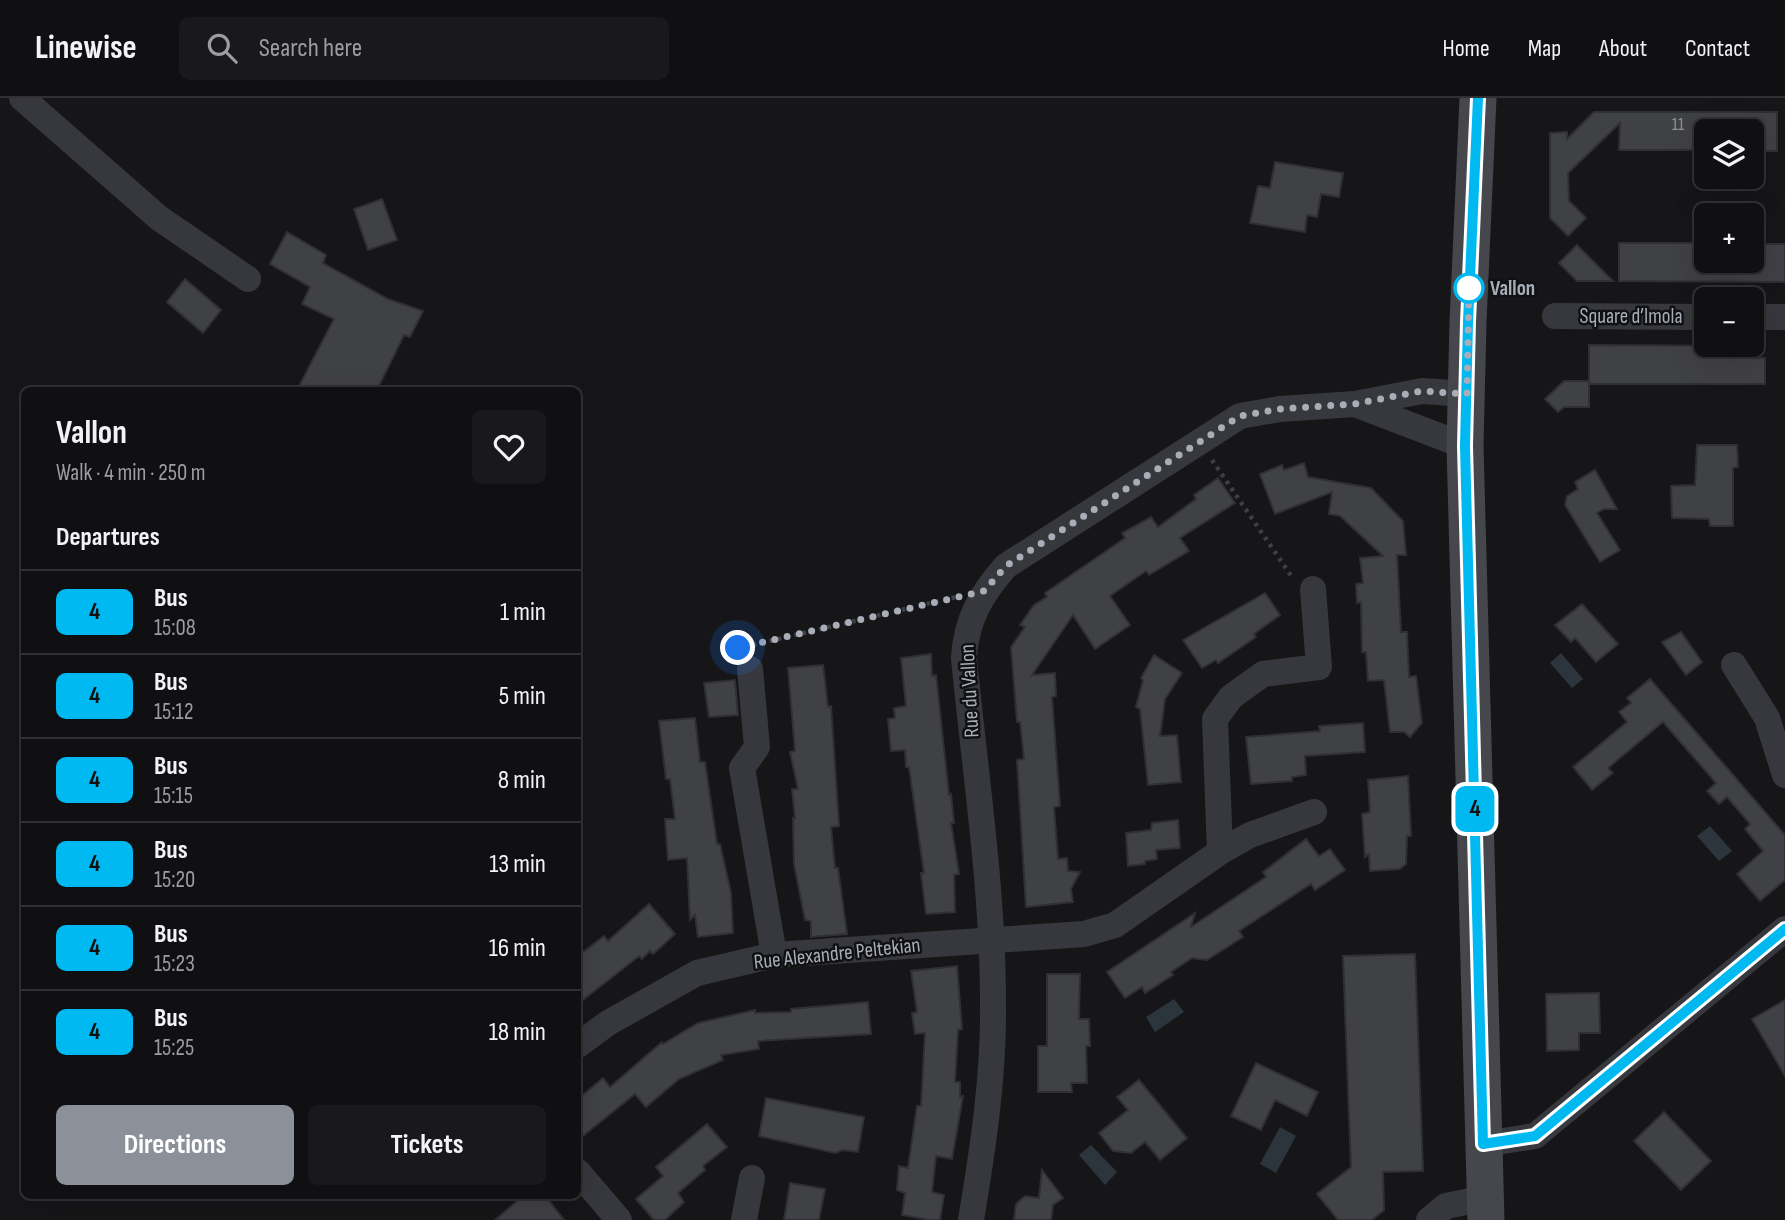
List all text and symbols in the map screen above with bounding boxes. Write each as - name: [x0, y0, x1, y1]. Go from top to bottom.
- search box: [179, 17, 669, 80]
- text: Linewise: [35, 28, 137, 68]
- icon: search: [203, 29, 241, 67]
- text: Search here: [259, 33, 362, 64]
- text: Home: [1442, 34, 1490, 63]
- text: Map: [1528, 34, 1561, 63]
- text: About: [1599, 34, 1647, 63]
- text: Contact: [1685, 34, 1750, 63]
- house number: 11: [1672, 114, 1685, 135]
- map controls: [1694, 119, 1764, 357]
- button: layers: [1694, 119, 1764, 189]
- button: +: [1694, 203, 1764, 273]
- marker: Vallon: [1454, 273, 1484, 303]
- place label: Vallon: [1490, 276, 1535, 301]
- button: −: [1694, 287, 1764, 357]
- street label: Square d’Imola: [1579, 304, 1683, 329]
- button: heart: [472, 410, 546, 484]
- text: Vallon: [56, 413, 127, 453]
- text: Walk · 4 min · 250 m: [56, 459, 206, 487]
- text: Departures: [56, 522, 160, 553]
- text: Bus: [154, 583, 188, 614]
- text: 4: [89, 597, 100, 626]
- text: 1 min: [500, 597, 546, 628]
- text: 15:08: [154, 614, 196, 642]
- your location: [720, 630, 755, 665]
- street label: Rue du Vallon: [955, 644, 984, 738]
- text: Bus: [154, 667, 188, 698]
- text: 4: [89, 681, 100, 710]
- text: 5 min: [499, 681, 546, 712]
- text: 15:12: [154, 698, 193, 726]
- text: Bus: [154, 751, 188, 782]
- text: 4: [89, 765, 100, 794]
- text: 8 min: [498, 765, 546, 796]
- text: 15:15: [154, 782, 193, 810]
- line badge: 4: [1452, 786, 1498, 832]
- text: 4: [1469, 794, 1481, 823]
- text: Bus: [154, 835, 188, 866]
- text: 4: [89, 849, 100, 878]
- text: 13 min: [489, 849, 546, 880]
- text: 15:20: [154, 866, 195, 894]
- text: Bus: [154, 919, 188, 950]
- street label: Rue Alexandre Peltekian: [752, 932, 922, 975]
- text: 4: [89, 933, 100, 962]
- text: 16 min: [489, 933, 546, 964]
- text: 15:23: [154, 950, 195, 978]
- text: Bus: [154, 1003, 188, 1034]
- text: 4: [89, 1017, 100, 1046]
- text: 18 min: [489, 1017, 546, 1048]
- text: 15:25: [154, 1034, 194, 1062]
- button: Directions: [56, 1105, 294, 1185]
- button: Tickets: [308, 1105, 546, 1185]

